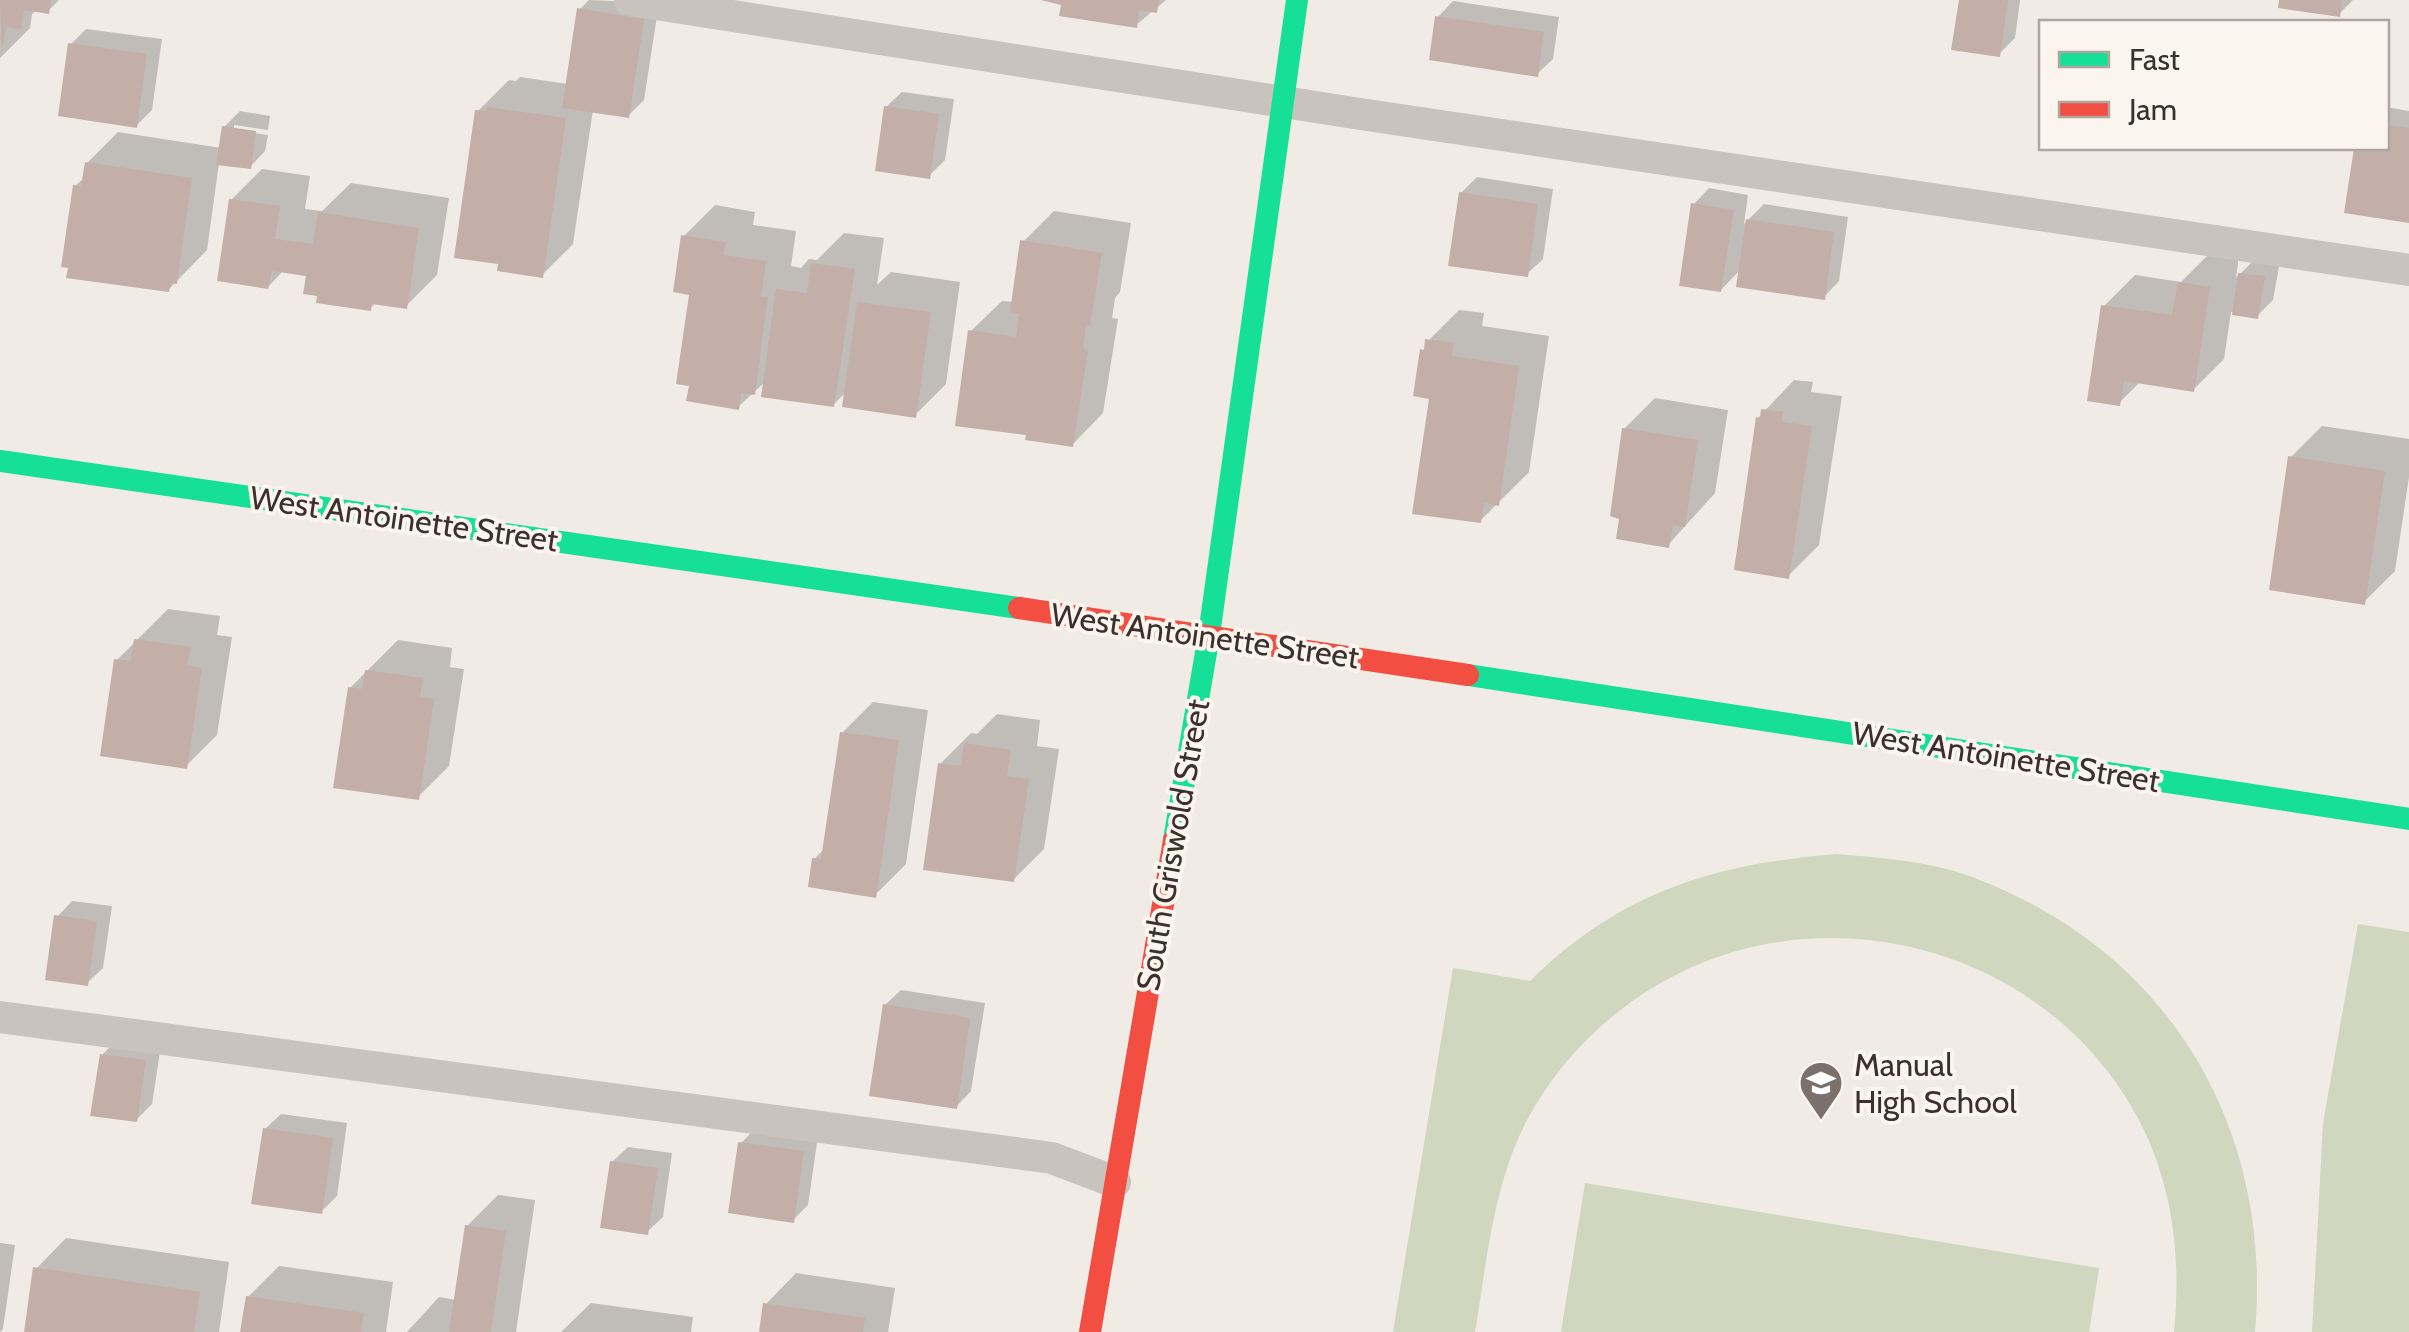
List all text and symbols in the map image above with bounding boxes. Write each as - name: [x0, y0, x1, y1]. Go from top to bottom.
- legend: [2039, 20, 2389, 150]
- text: Fast: [2129, 41, 2180, 78]
- text: Jam: [2128, 91, 2177, 128]
- street label: West Antoinette Street: [248, 478, 561, 559]
- street label: West Antoinette Street: [1049, 595, 1362, 676]
- street label: South Griswold Street: [1128, 696, 1217, 994]
- street label: West Antoinette Street: [1850, 713, 2163, 800]
- place label: Manual High School: [1854, 1045, 2017, 1121]
- school or university icon: Manual High School: [1798, 1060, 1844, 1121]

